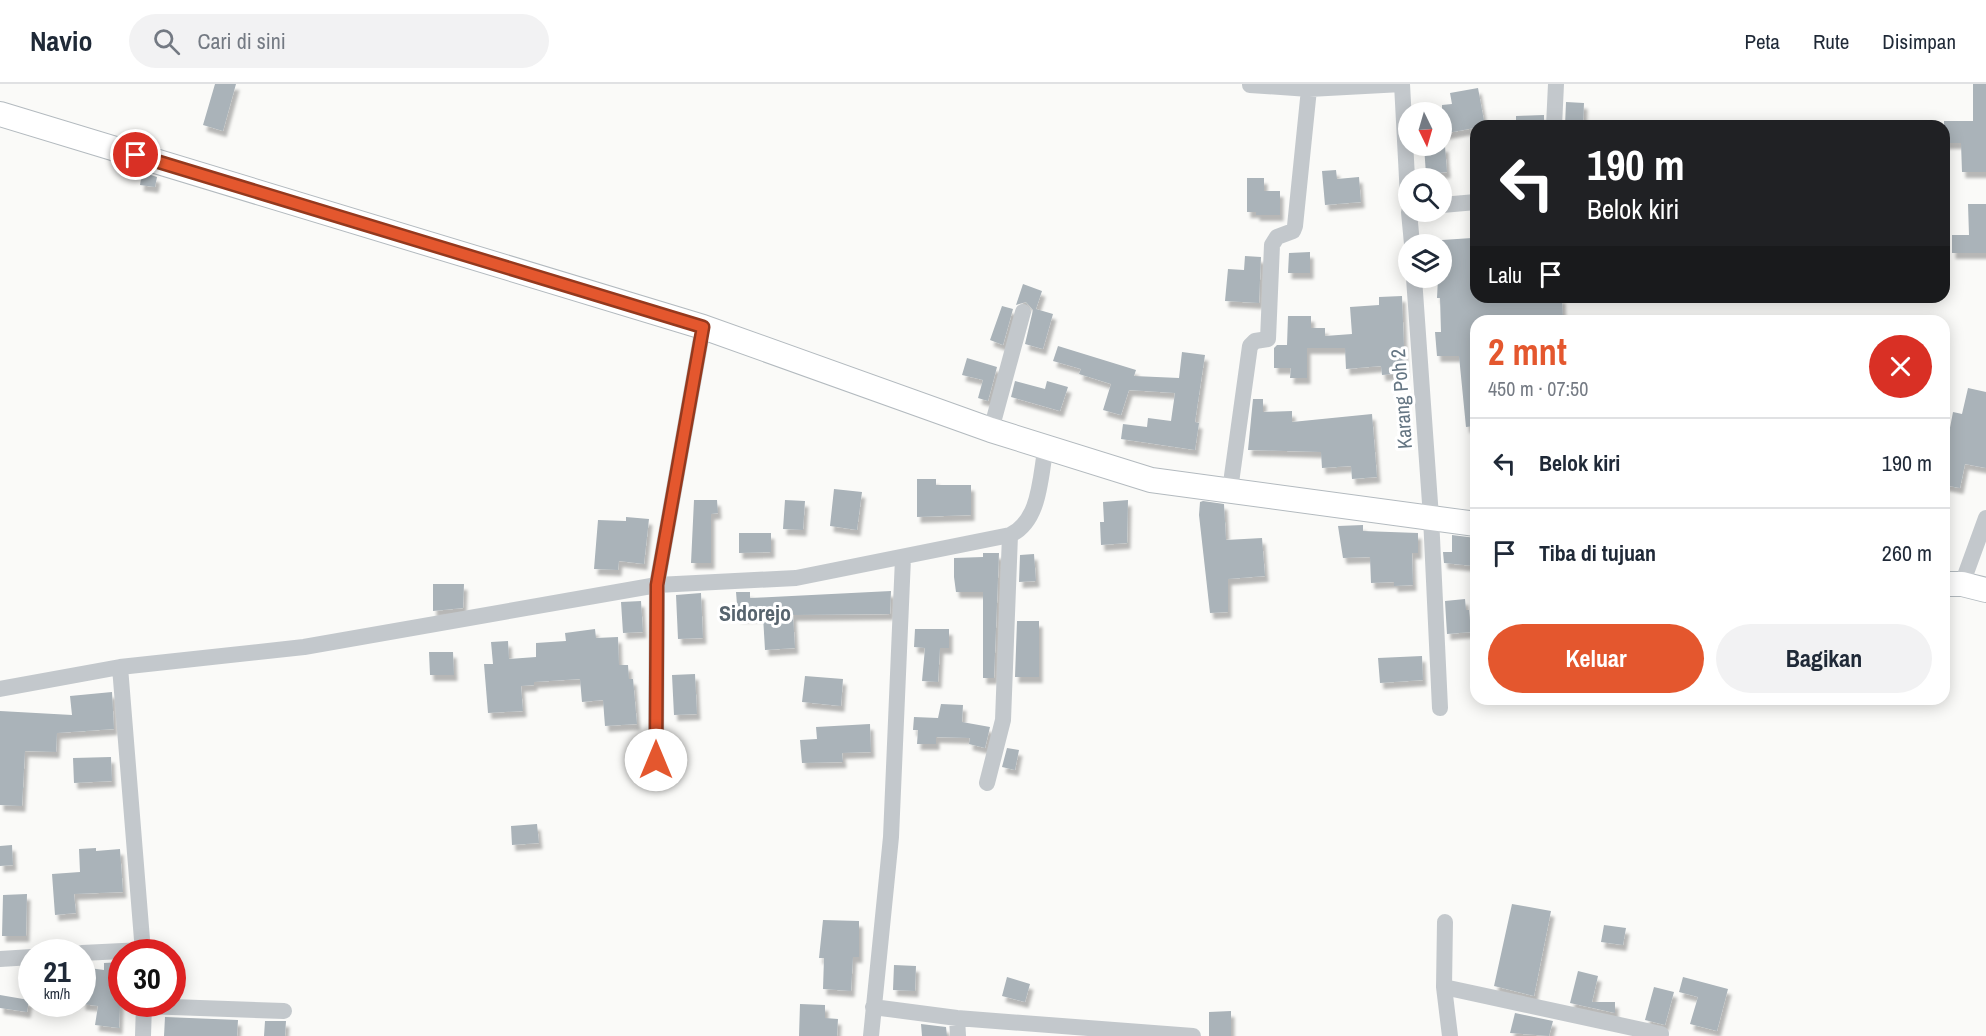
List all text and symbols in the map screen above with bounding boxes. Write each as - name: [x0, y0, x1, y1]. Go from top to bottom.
- search box: [129, 14, 549, 68]
- text: Navio: [30, 22, 93, 60]
- icon: search: [150, 25, 183, 58]
- text: Cari di sini: [198, 26, 286, 56]
- text: Peta: [1744, 27, 1780, 56]
- text: Rute: [1813, 27, 1849, 56]
- text: Disimpan: [1882, 27, 1956, 56]
- north arrow: [1398, 102, 1452, 156]
- map controls: [1398, 102, 1452, 288]
- pin: [110, 129, 161, 180]
- text: 190 m: [1587, 137, 1685, 193]
- icon: arrive: [119, 138, 152, 171]
- icon: left: [1488, 144, 1566, 222]
- button: search: [1398, 168, 1452, 222]
- text: Belok kiri: [1587, 191, 1679, 227]
- button: layers: [1398, 234, 1452, 288]
- icon: arrive: [1534, 258, 1567, 291]
- text: Lalu: [1488, 260, 1522, 290]
- text: 2 mnt: [1488, 328, 1567, 376]
- button: close: [1869, 335, 1932, 398]
- street label: Karang Poh 2: [1384, 348, 1418, 450]
- text: 450 m · 07:50: [1488, 375, 1588, 402]
- icon: left: [1488, 447, 1521, 480]
- text: Belok kiri: [1539, 448, 1620, 478]
- text: 190 m: [1882, 448, 1932, 478]
- icon: arrive: [1488, 537, 1521, 570]
- text: Tiba di tujuan: [1539, 538, 1656, 568]
- text: 260 m: [1882, 538, 1932, 568]
- district label: Sidorejo: [719, 598, 791, 628]
- button: Keluar: [1488, 624, 1704, 693]
- button: Bagikan: [1716, 624, 1932, 693]
- position arrow: [624, 728, 688, 792]
- speed limit sign: 30: [108, 939, 186, 1017]
- text: 21: [43, 951, 71, 991]
- text: km/h: [44, 983, 70, 1004]

